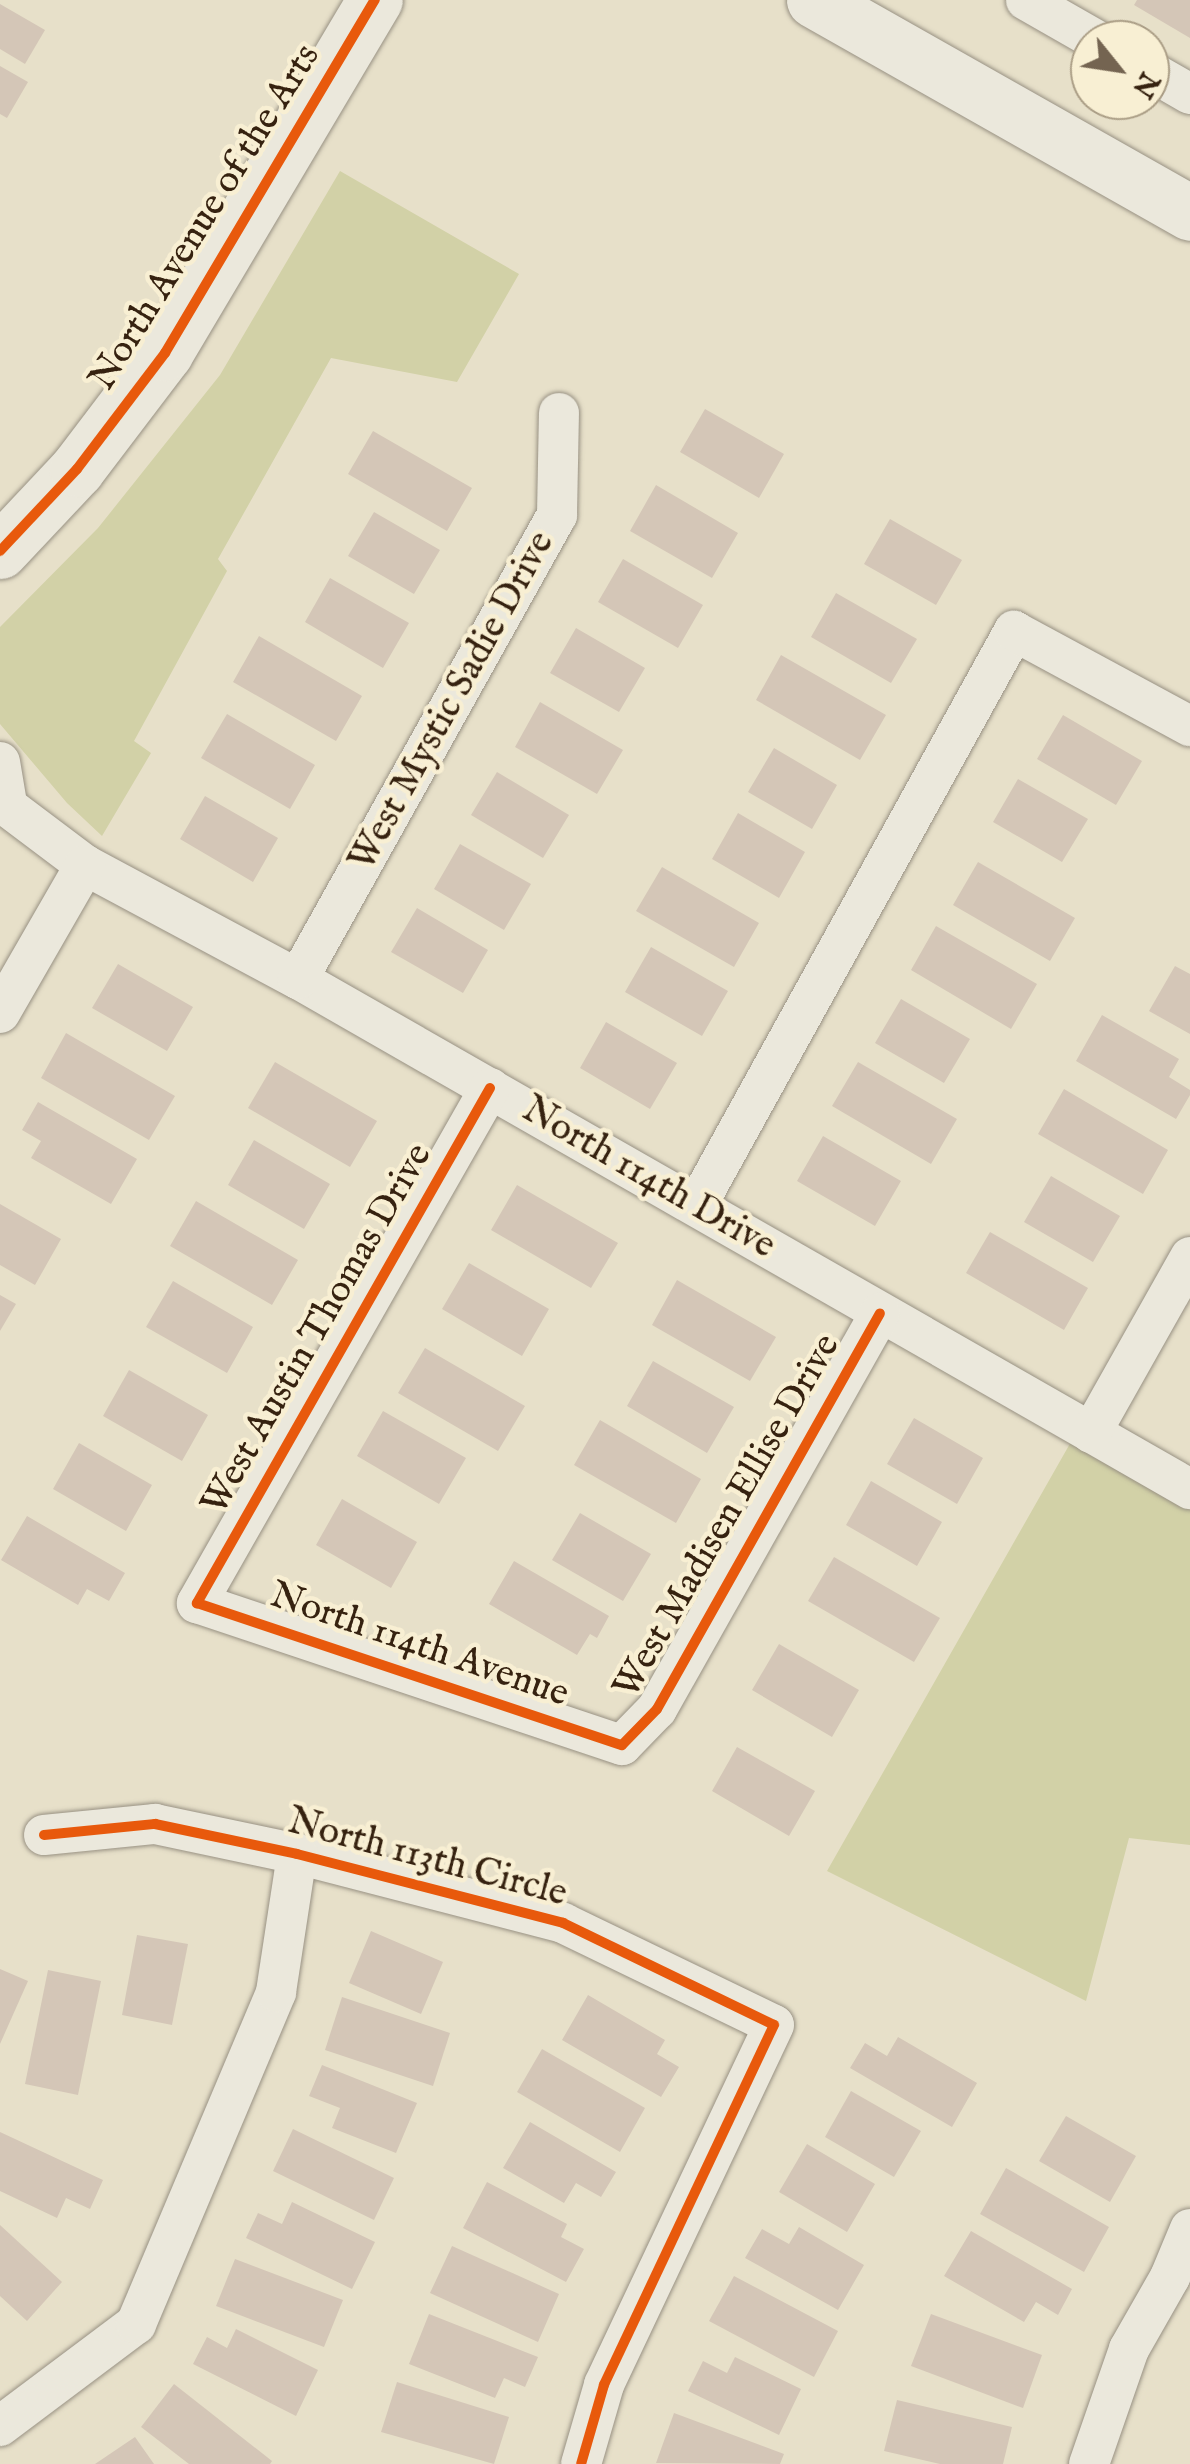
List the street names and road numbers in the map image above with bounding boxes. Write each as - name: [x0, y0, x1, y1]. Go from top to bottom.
- street label: North Avenue of the Arts: [81, 37, 331, 399]
- street label: West Mystic Sadie Drive: [341, 524, 565, 880]
- street label: North 114th Drive: [513, 1088, 783, 1270]
- street label: West Austin Thomas Drive: [193, 1136, 443, 1524]
- street label: West Madisen Ellise Drive: [605, 1327, 851, 1707]
- street label: North 114th Avenue: [264, 1574, 574, 1718]
- street label: North 113th Circle: [283, 1800, 571, 1918]

